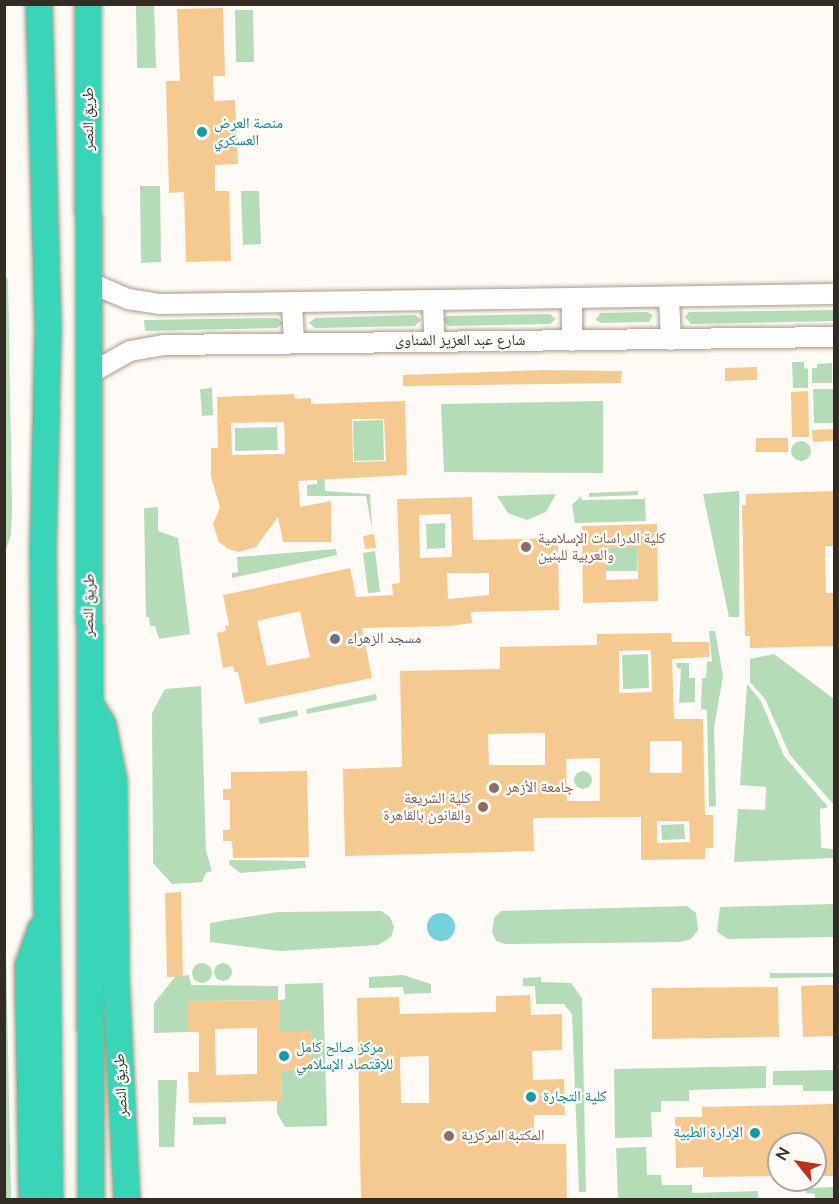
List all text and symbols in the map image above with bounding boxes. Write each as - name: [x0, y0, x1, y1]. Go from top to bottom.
- street label: طريق النصر: [80, 87, 98, 151]
- place label: منصة العرض العسكري: [214, 114, 283, 149]
- marker: منصة العرض العسكري: [195, 125, 209, 139]
- street label: شارع عبد العزيز الشناوى: [395, 332, 525, 350]
- place label: كلية الدراسات الإسلامية والعربية للبنين: [538, 529, 666, 564]
- marker: كلية الدراسات الإسلامية والعربية للبنين: [519, 540, 533, 554]
- street label: طريق النصر: [79, 573, 99, 637]
- place label: مسجد الزهراء: [347, 630, 421, 648]
- marker: مسجد الزهراء: [328, 632, 342, 646]
- place label: جامعة الأزهر: [506, 779, 574, 797]
- marker: جامعة الأزهر: [487, 781, 501, 795]
- place label: كلية الشريعة والقانون بالقاهرة: [383, 789, 471, 824]
- marker: كلية الشريعة والقانون بالقاهرة: [476, 800, 490, 814]
- place label: مركز صالح كامل للإقتصاد الإسلامي: [296, 1038, 393, 1073]
- marker: مركز صالح كامل للإقتصاد الإسلامي: [277, 1049, 291, 1063]
- street label: طريق النصر: [110, 1053, 132, 1117]
- place label: كلية التجارة: [543, 1088, 607, 1106]
- marker: كلية التجارة: [524, 1090, 538, 1104]
- place label: الإدارة الطبية: [673, 1124, 743, 1142]
- marker: الإدارة الطبية: [748, 1126, 762, 1140]
- place label: المكتبة المركزية: [461, 1127, 544, 1145]
- marker: المكتبة المركزية: [442, 1129, 456, 1143]
- north arrow: [767, 1132, 827, 1192]
- text: N: [771, 1143, 796, 1165]

